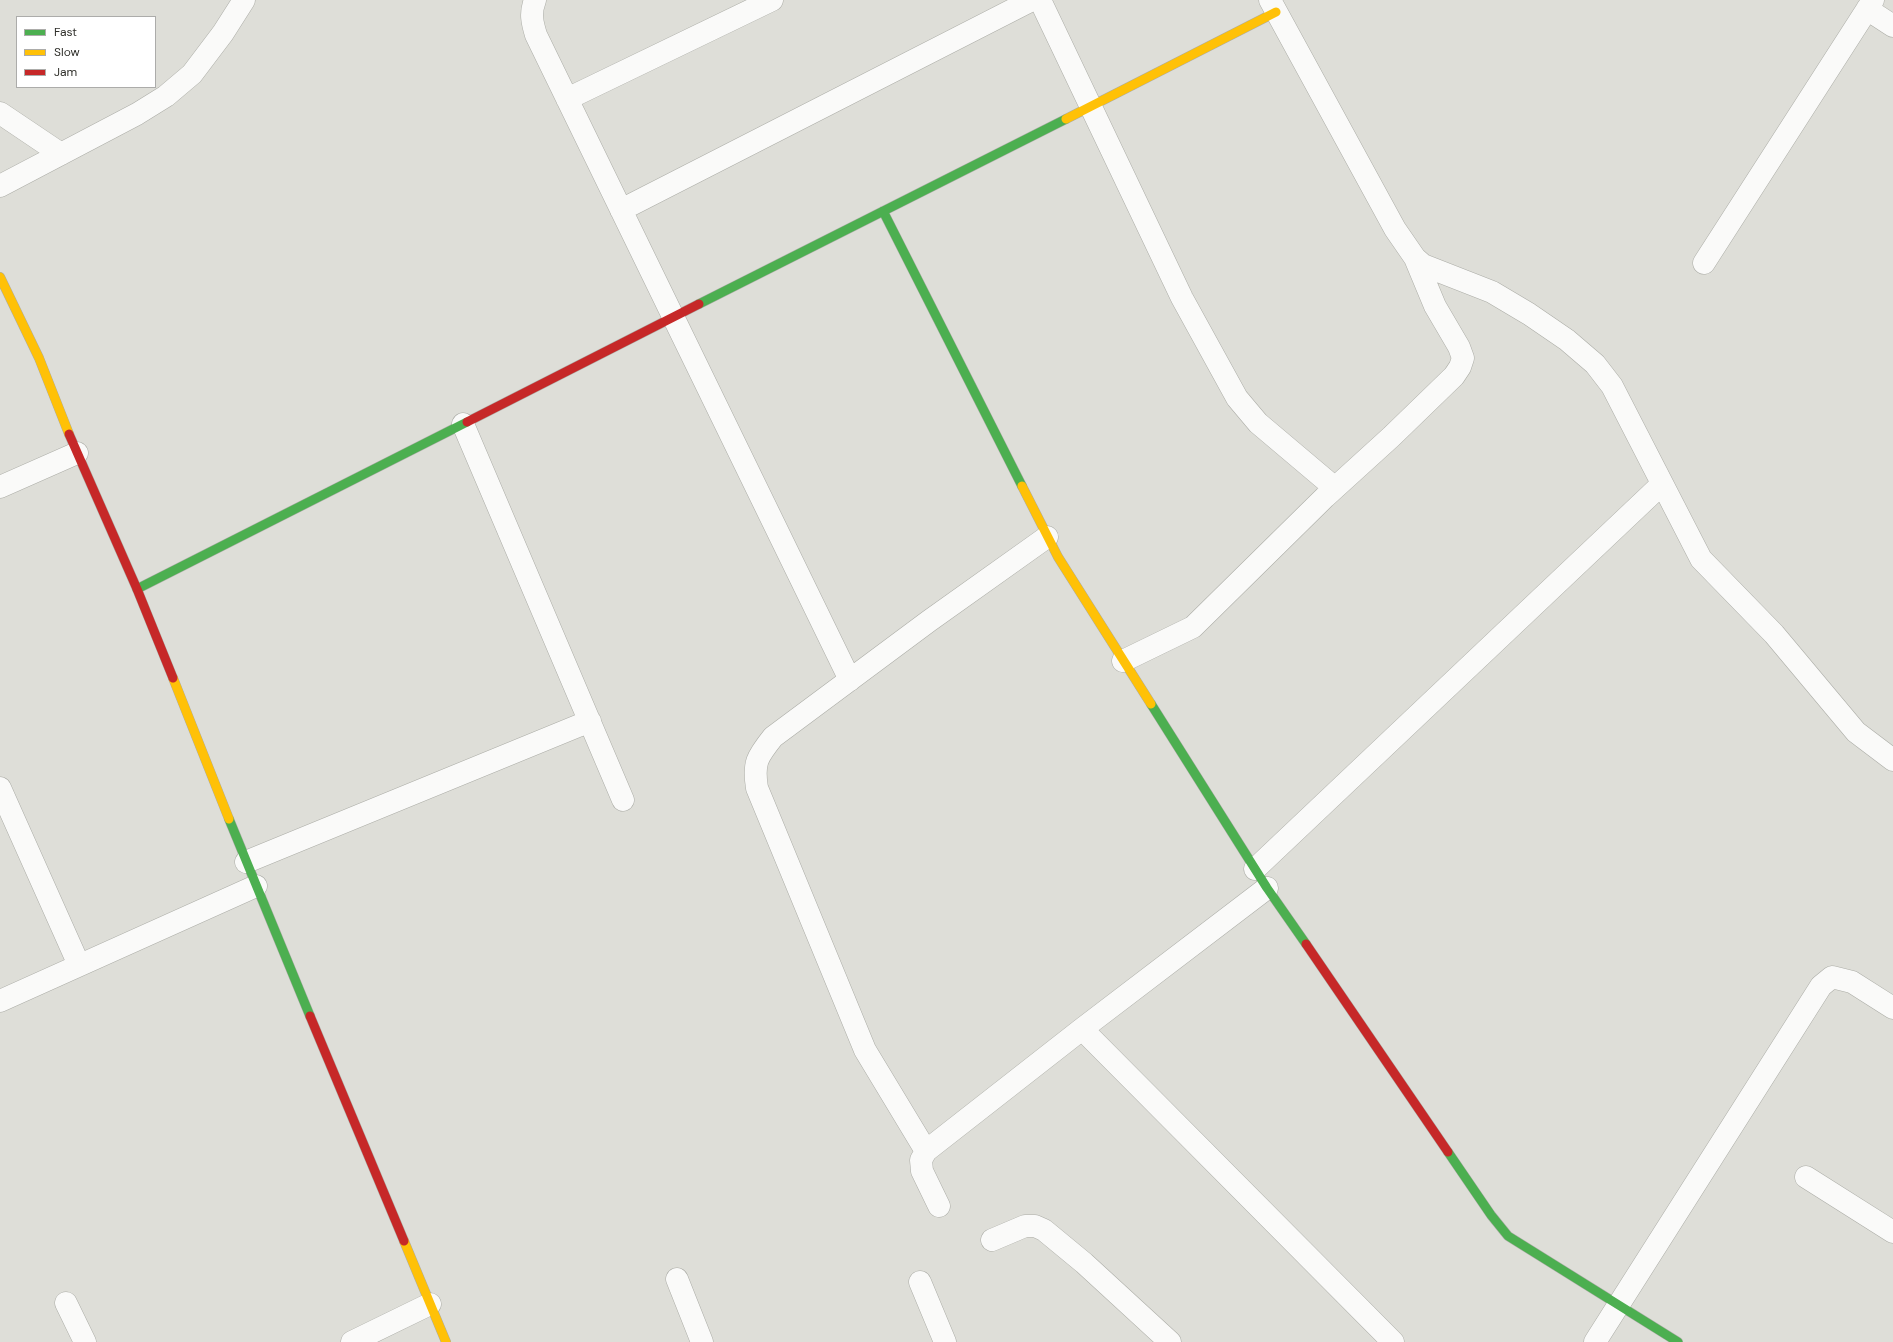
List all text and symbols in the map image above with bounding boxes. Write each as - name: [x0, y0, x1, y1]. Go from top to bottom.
- legend: [16, 16, 156, 88]
- text: Fast: [54, 24, 77, 40]
- text: Slow: [54, 44, 80, 60]
- text: Jam: [54, 64, 77, 80]

